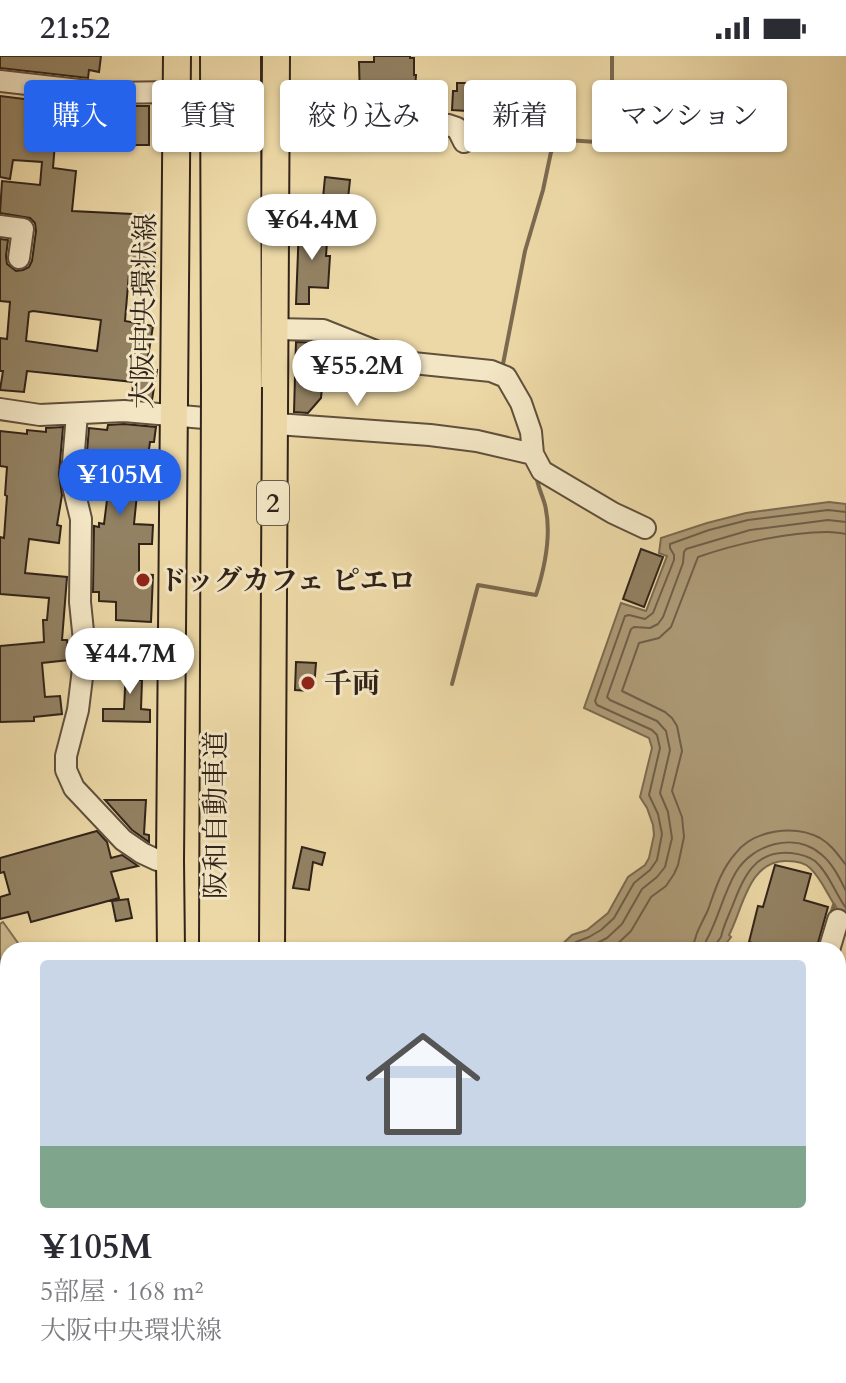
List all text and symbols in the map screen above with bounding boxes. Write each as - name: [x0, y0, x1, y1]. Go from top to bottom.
- text: 21:52: [40, 8, 110, 49]
- chip: 購入: [24, 80, 136, 152]
- chip: 賃貸: [152, 80, 264, 152]
- chip: 絞り込み: [280, 80, 448, 152]
- chip: 新着: [464, 80, 576, 152]
- chip: マンション: [592, 80, 787, 152]
- pin: ¥64.4M: [247, 194, 377, 262]
- text: ¥64.4M: [265, 202, 359, 237]
- street label: 大阪中央環状線: [123, 213, 165, 409]
- pin: ¥55.2M: [292, 340, 422, 408]
- text: ¥55.2M: [310, 348, 404, 383]
- pin: ¥105M: [64, 449, 176, 517]
- text: ¥105M: [77, 457, 163, 492]
- road number: 2: [257, 481, 289, 525]
- place label: ドッグカフェ ピエロ: [159, 562, 416, 600]
- marker: ドッグカフェ ピエロ: [134, 571, 152, 589]
- pin: ¥44.7M: [65, 628, 195, 696]
- text: ¥44.7M: [83, 636, 177, 671]
- place label: 千両: [324, 665, 380, 703]
- marker: 千両: [299, 674, 317, 692]
- street label: 阪和自動車道: [197, 731, 235, 899]
- icon: home: [351, 1012, 495, 1156]
- text: ¥105M: [40, 1224, 152, 1270]
- text: 5部屋 · 168 m²: [40, 1274, 204, 1309]
- text: 大阪中央環状線: [40, 1313, 222, 1348]

